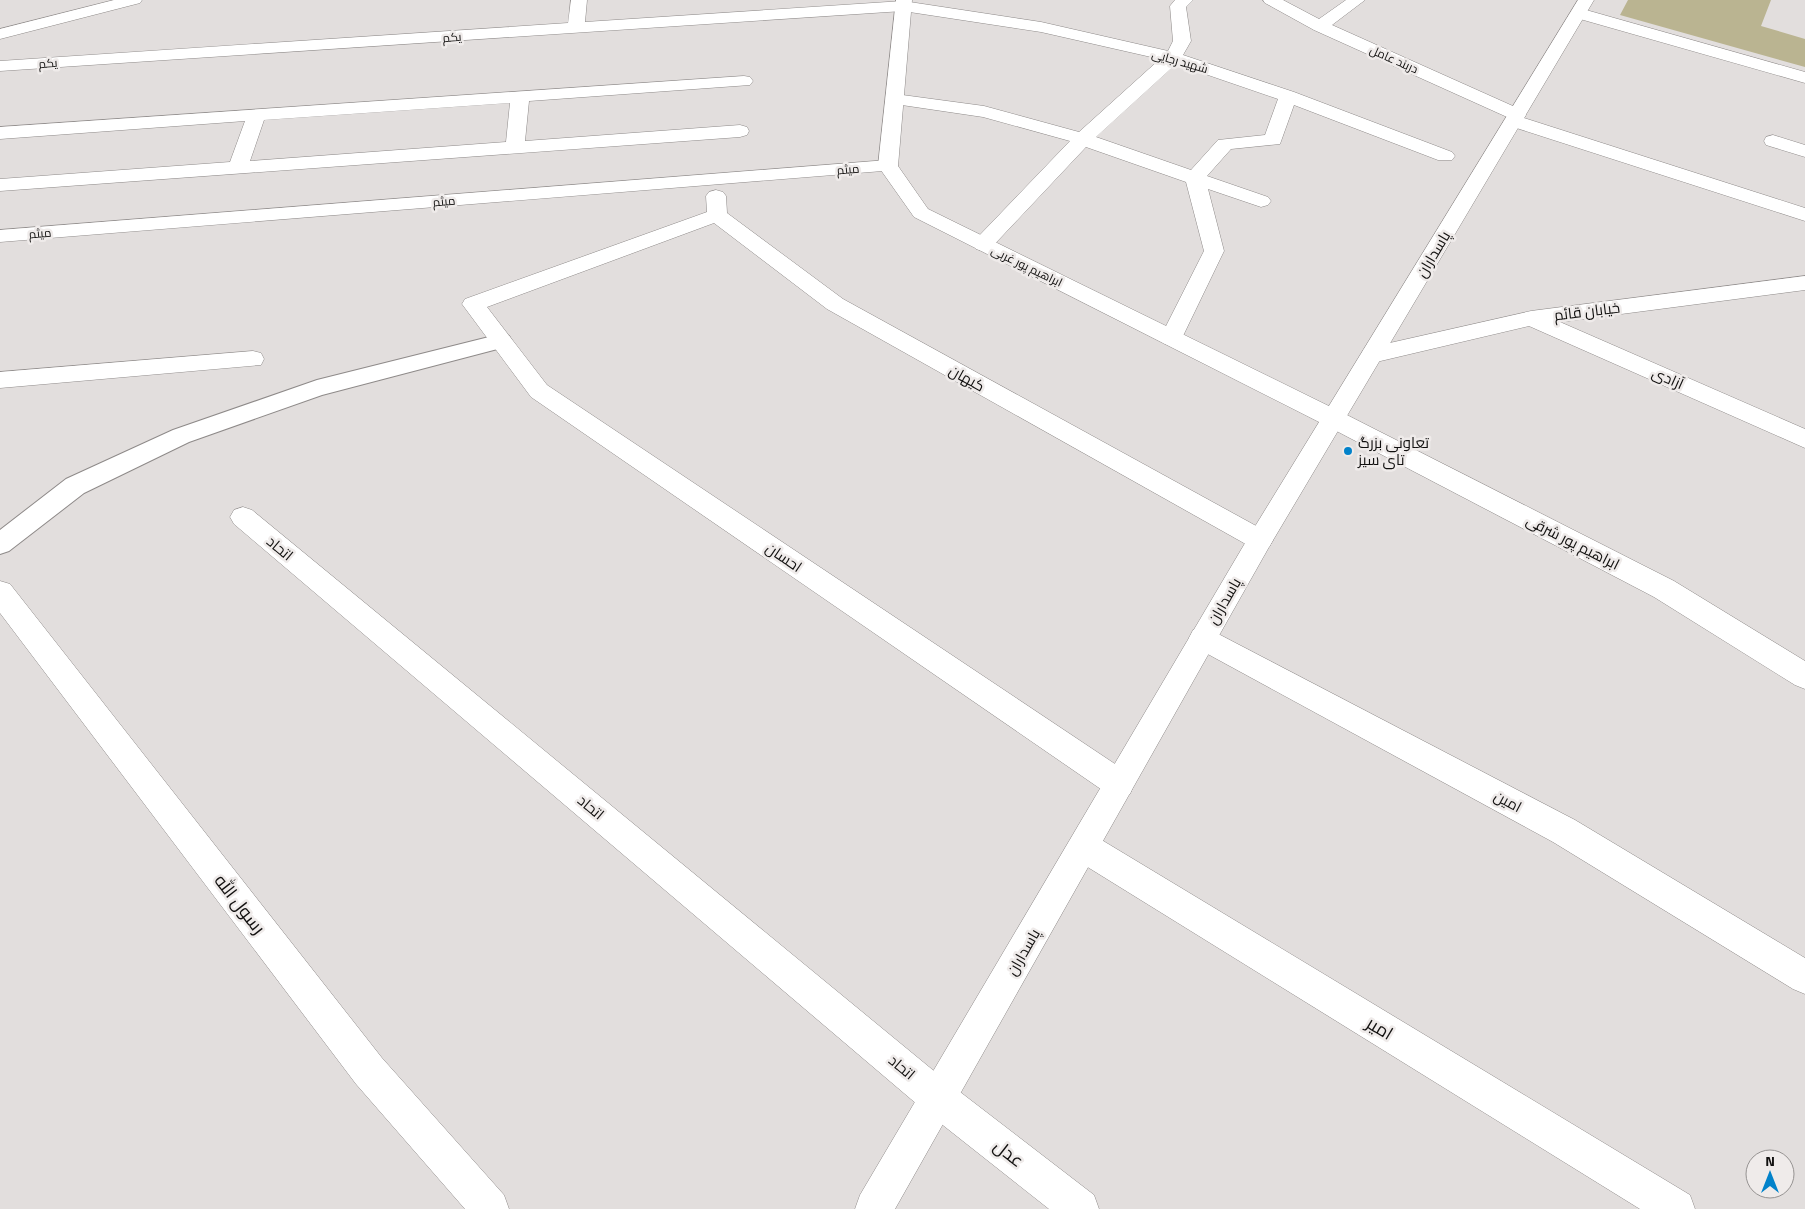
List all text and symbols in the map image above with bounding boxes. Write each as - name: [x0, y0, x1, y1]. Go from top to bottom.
- street label: یکم: [442, 27, 463, 47]
- street label: دربند عامل: [1367, 40, 1422, 78]
- street label: شهید رجایی: [1150, 44, 1210, 78]
- street label: یکم: [38, 53, 59, 73]
- street label: میثم: [836, 159, 860, 179]
- street label: میثم: [432, 191, 456, 211]
- street label: میثم: [28, 223, 52, 243]
- street label: پاسداران: [1410, 226, 1456, 282]
- street label: ابراهیم پور غربی: [988, 241, 1066, 291]
- street label: خیابان قائم: [1553, 296, 1621, 326]
- street label: کیهان: [945, 359, 989, 397]
- street label: آزادی: [1648, 361, 1688, 395]
- place label: تعاونی بزرگ تای سیز: [1357, 431, 1429, 471]
- marker: تعاونی بزرگ تای سیز: [1342, 445, 1354, 457]
- street label: ابراهیم پور شرقی: [1522, 509, 1624, 575]
- street label: اتحاد: [262, 530, 298, 566]
- street label: احسان: [761, 536, 807, 578]
- street label: پاسداران: [1201, 573, 1247, 629]
- street label: امین: [1490, 784, 1526, 818]
- street label: اتحاد: [573, 789, 609, 825]
- street label: رسول الله: [208, 868, 272, 940]
- street label: پاسداران: [1000, 924, 1046, 980]
- street label: امیر: [1361, 1009, 1399, 1047]
- street label: اتحاد: [884, 1049, 920, 1085]
- street label: عدل: [988, 1132, 1030, 1174]
- north arrow: [1745, 1149, 1795, 1199]
- text: N: [1765, 1150, 1775, 1171]

